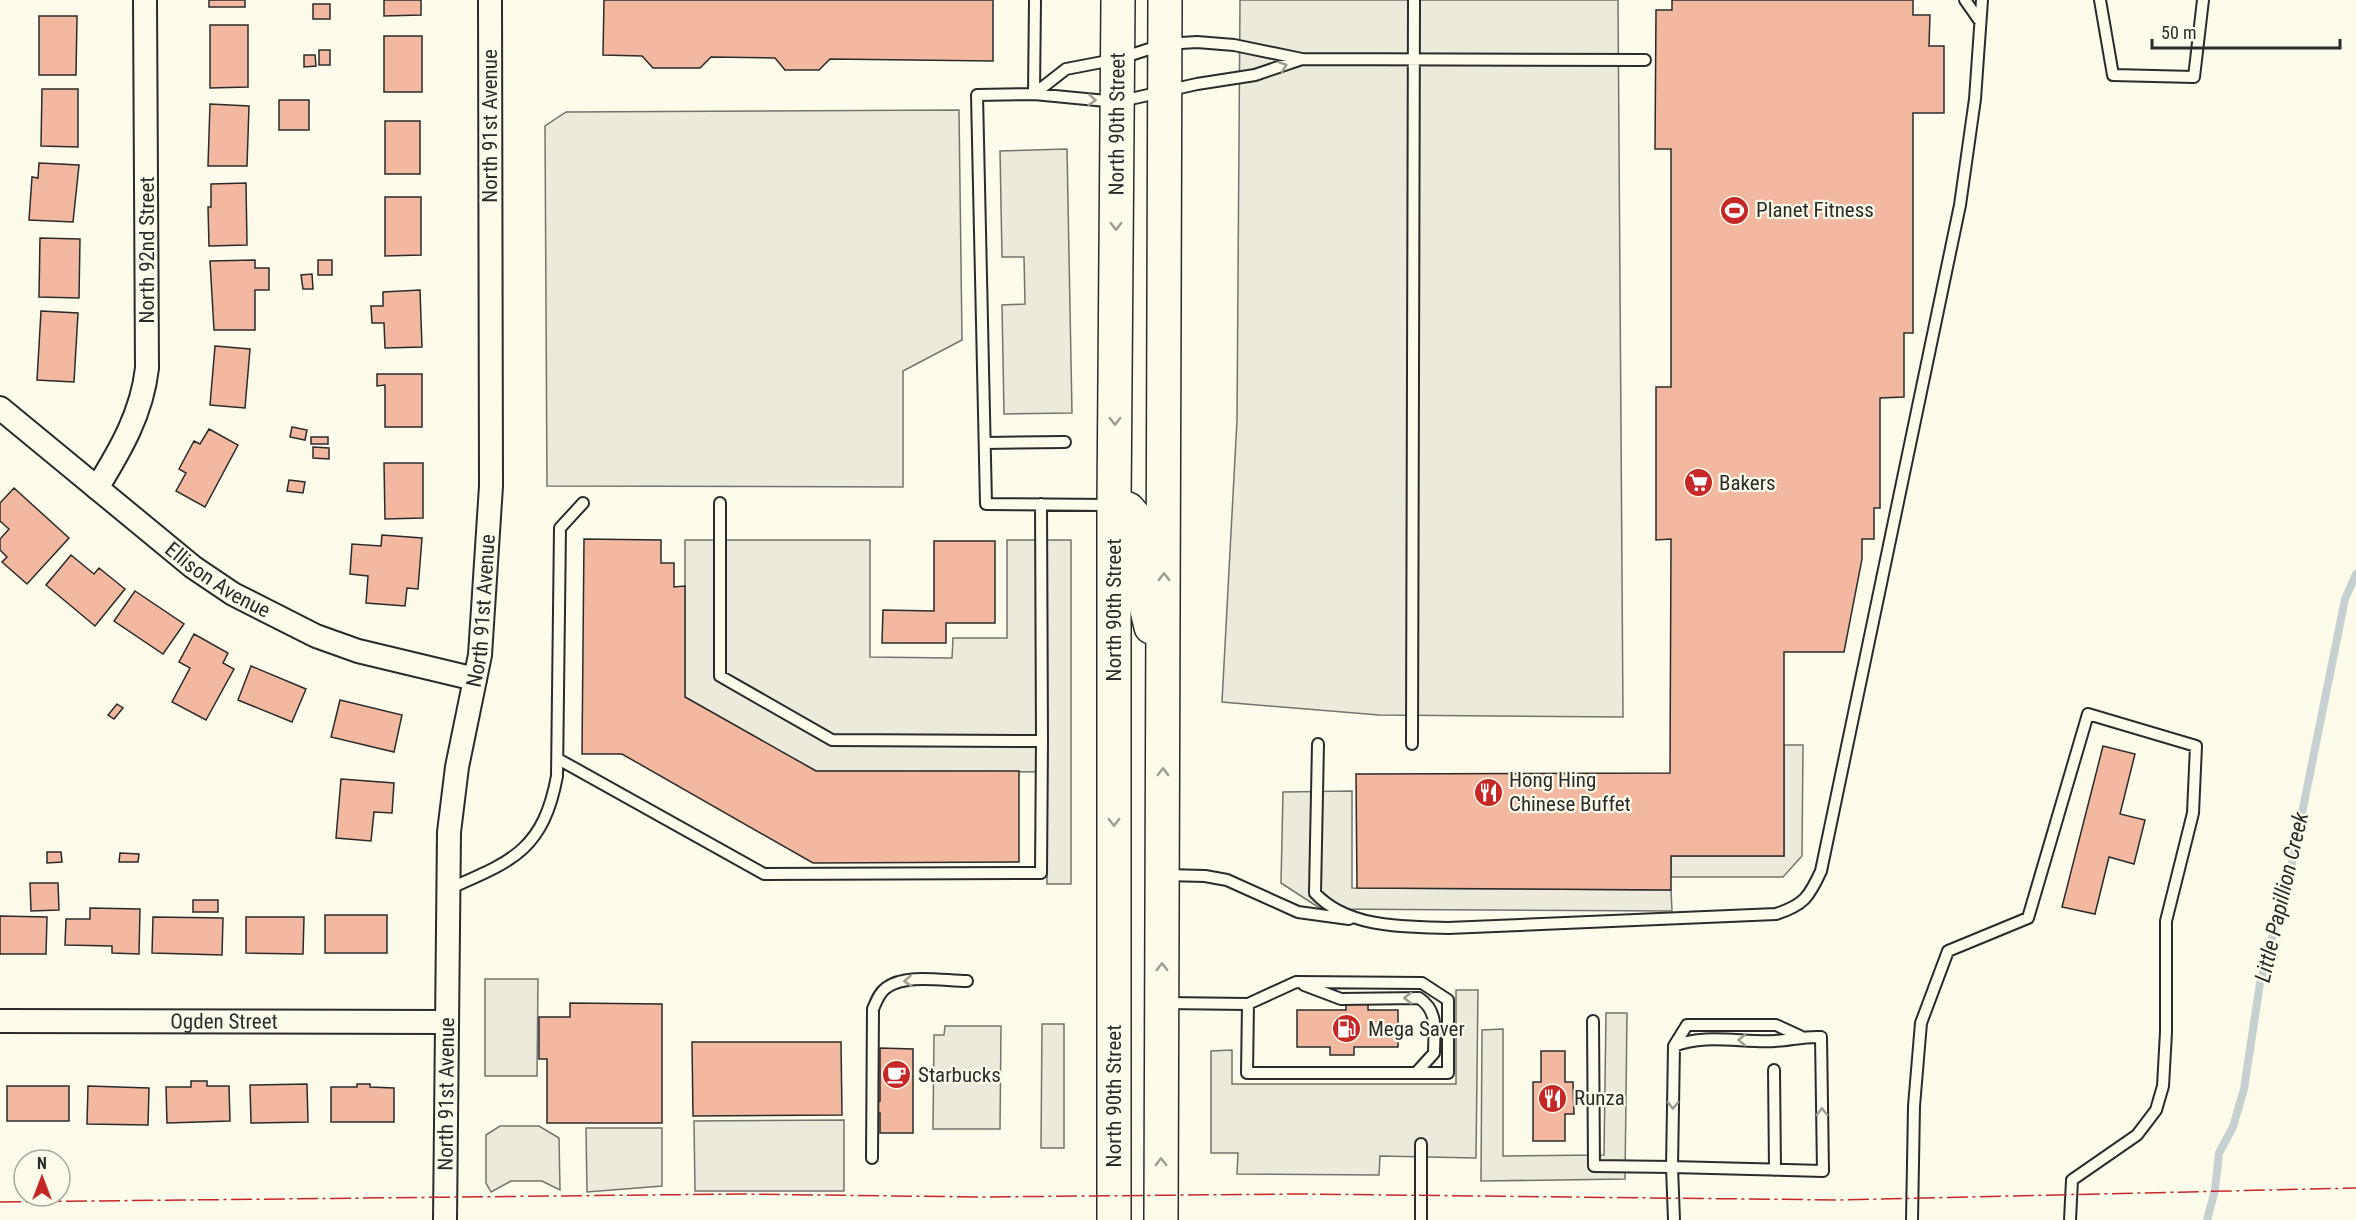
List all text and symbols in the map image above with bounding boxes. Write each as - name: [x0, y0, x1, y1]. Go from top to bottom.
- scale bar: [2152, 12, 2340, 50]
- text: 50 m: [2161, 22, 2196, 43]
- street label: North 91st Avenue: [478, 49, 502, 203]
- street label: North 90th Street: [1104, 52, 1130, 196]
- one-way arrow: [1277, 60, 1288, 73]
- one-way arrow: [1088, 93, 1097, 106]
- street label: North 92nd Street: [135, 177, 159, 324]
- sports icon: Planet Fitness: [1719, 194, 1751, 226]
- place label: Planet Fitness: [1756, 198, 1874, 222]
- one-way arrow: [1110, 222, 1122, 231]
- one-way arrow: [1109, 417, 1121, 426]
- supermarket icon: Bakers: [1682, 467, 1714, 499]
- place label: Bakers: [1719, 471, 1776, 495]
- street label: North 91st Avenue: [462, 533, 500, 689]
- street label: Ellison Avenue: [160, 537, 274, 623]
- street label: North 90th Street: [1102, 539, 1126, 681]
- one-way arrow: [1158, 572, 1170, 581]
- one-way arrow: [1157, 767, 1169, 776]
- place label: Hong Hing Chinese Buffet: [1509, 768, 1631, 816]
- restaurant icon: Hong Hing Chinese Buffet: [1472, 776, 1504, 808]
- water label: Little Papillion Creek: [2250, 809, 2313, 985]
- one-way arrow: [1108, 818, 1120, 827]
- one-way arrow: [1156, 962, 1168, 971]
- one-way arrow: [904, 975, 913, 988]
- one-way arrow: [1403, 992, 1412, 1004]
- street label: Ogden Street: [170, 1009, 278, 1034]
- fuel station icon: Mega Saver: [1331, 1013, 1363, 1045]
- street label: North 91st Avenue: [434, 1017, 459, 1171]
- place label: Mega Saver: [1368, 1017, 1465, 1041]
- street label: North 90th Street: [1102, 1025, 1126, 1167]
- one-way arrow: [1738, 1034, 1747, 1047]
- cafe icon: Starbucks: [881, 1059, 913, 1091]
- place label: Starbucks: [918, 1063, 1001, 1087]
- restaurant icon: Runza: [1537, 1082, 1569, 1114]
- place label: Runza: [1574, 1086, 1625, 1110]
- one-way arrow: [1667, 1100, 1679, 1109]
- one-way arrow: [1816, 1108, 1828, 1117]
- north arrow: [12, 1148, 72, 1208]
- text: N: [37, 1154, 47, 1173]
- one-way arrow: [1155, 1157, 1167, 1166]

